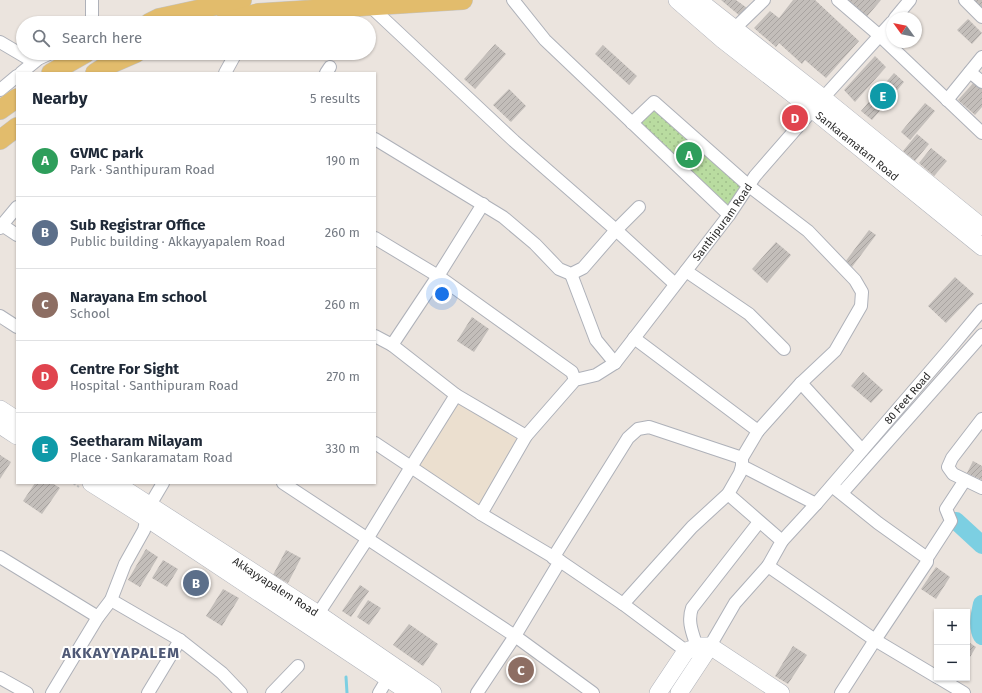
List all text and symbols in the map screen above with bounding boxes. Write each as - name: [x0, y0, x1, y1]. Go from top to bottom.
- north arrow: [886, 12, 922, 48]
- search box: [16, 16, 376, 60]
- icon: search: [30, 27, 52, 49]
- text: Search here: [62, 29, 142, 47]
- pin: E: [870, 81, 896, 111]
- text: Nearby: [32, 88, 87, 109]
- text: 5 results: [310, 91, 360, 106]
- pin: D: [782, 103, 808, 133]
- street label: Sankaramatam Road: [813, 109, 901, 184]
- pin: A: [676, 140, 702, 170]
- text: GVMC park: [70, 144, 143, 162]
- text: A: [41, 153, 49, 168]
- text: 190 m: [326, 153, 360, 168]
- text: Park · Santhipuram Road: [70, 162, 215, 177]
- street label: Santhipuram Road: [690, 181, 755, 263]
- text: Sub Registrar Office: [70, 216, 206, 234]
- text: B: [41, 225, 49, 240]
- text: 260 m: [325, 225, 360, 240]
- text: Public building · Akkayyapalem Road: [70, 234, 285, 249]
- your location: [432, 284, 452, 304]
- text: Narayana Em school: [70, 288, 207, 306]
- text: C: [41, 297, 49, 312]
- text: 260 m: [325, 297, 360, 312]
- text: School: [70, 306, 110, 321]
- text: Centre For Sight: [70, 360, 179, 378]
- text: D: [41, 369, 49, 384]
- text: 270 m: [326, 369, 360, 384]
- street label: 80 Feet Road: [882, 370, 933, 427]
- text: Hospital · Santhipuram Road: [70, 378, 239, 393]
- text: Seetharam Nilayam: [70, 432, 203, 450]
- text: E: [42, 441, 48, 456]
- text: 330 m: [325, 441, 360, 456]
- text: Place · Sankaramatam Road: [70, 450, 233, 465]
- street label: Akkayyapalem Road: [230, 555, 320, 619]
- pin: B: [183, 568, 209, 598]
- map controls: [934, 609, 970, 681]
- button: +: [934, 609, 970, 645]
- district label: AKKAYYAPALEM: [61, 644, 180, 662]
- button: −: [934, 645, 970, 681]
- pin: C: [508, 655, 534, 685]

